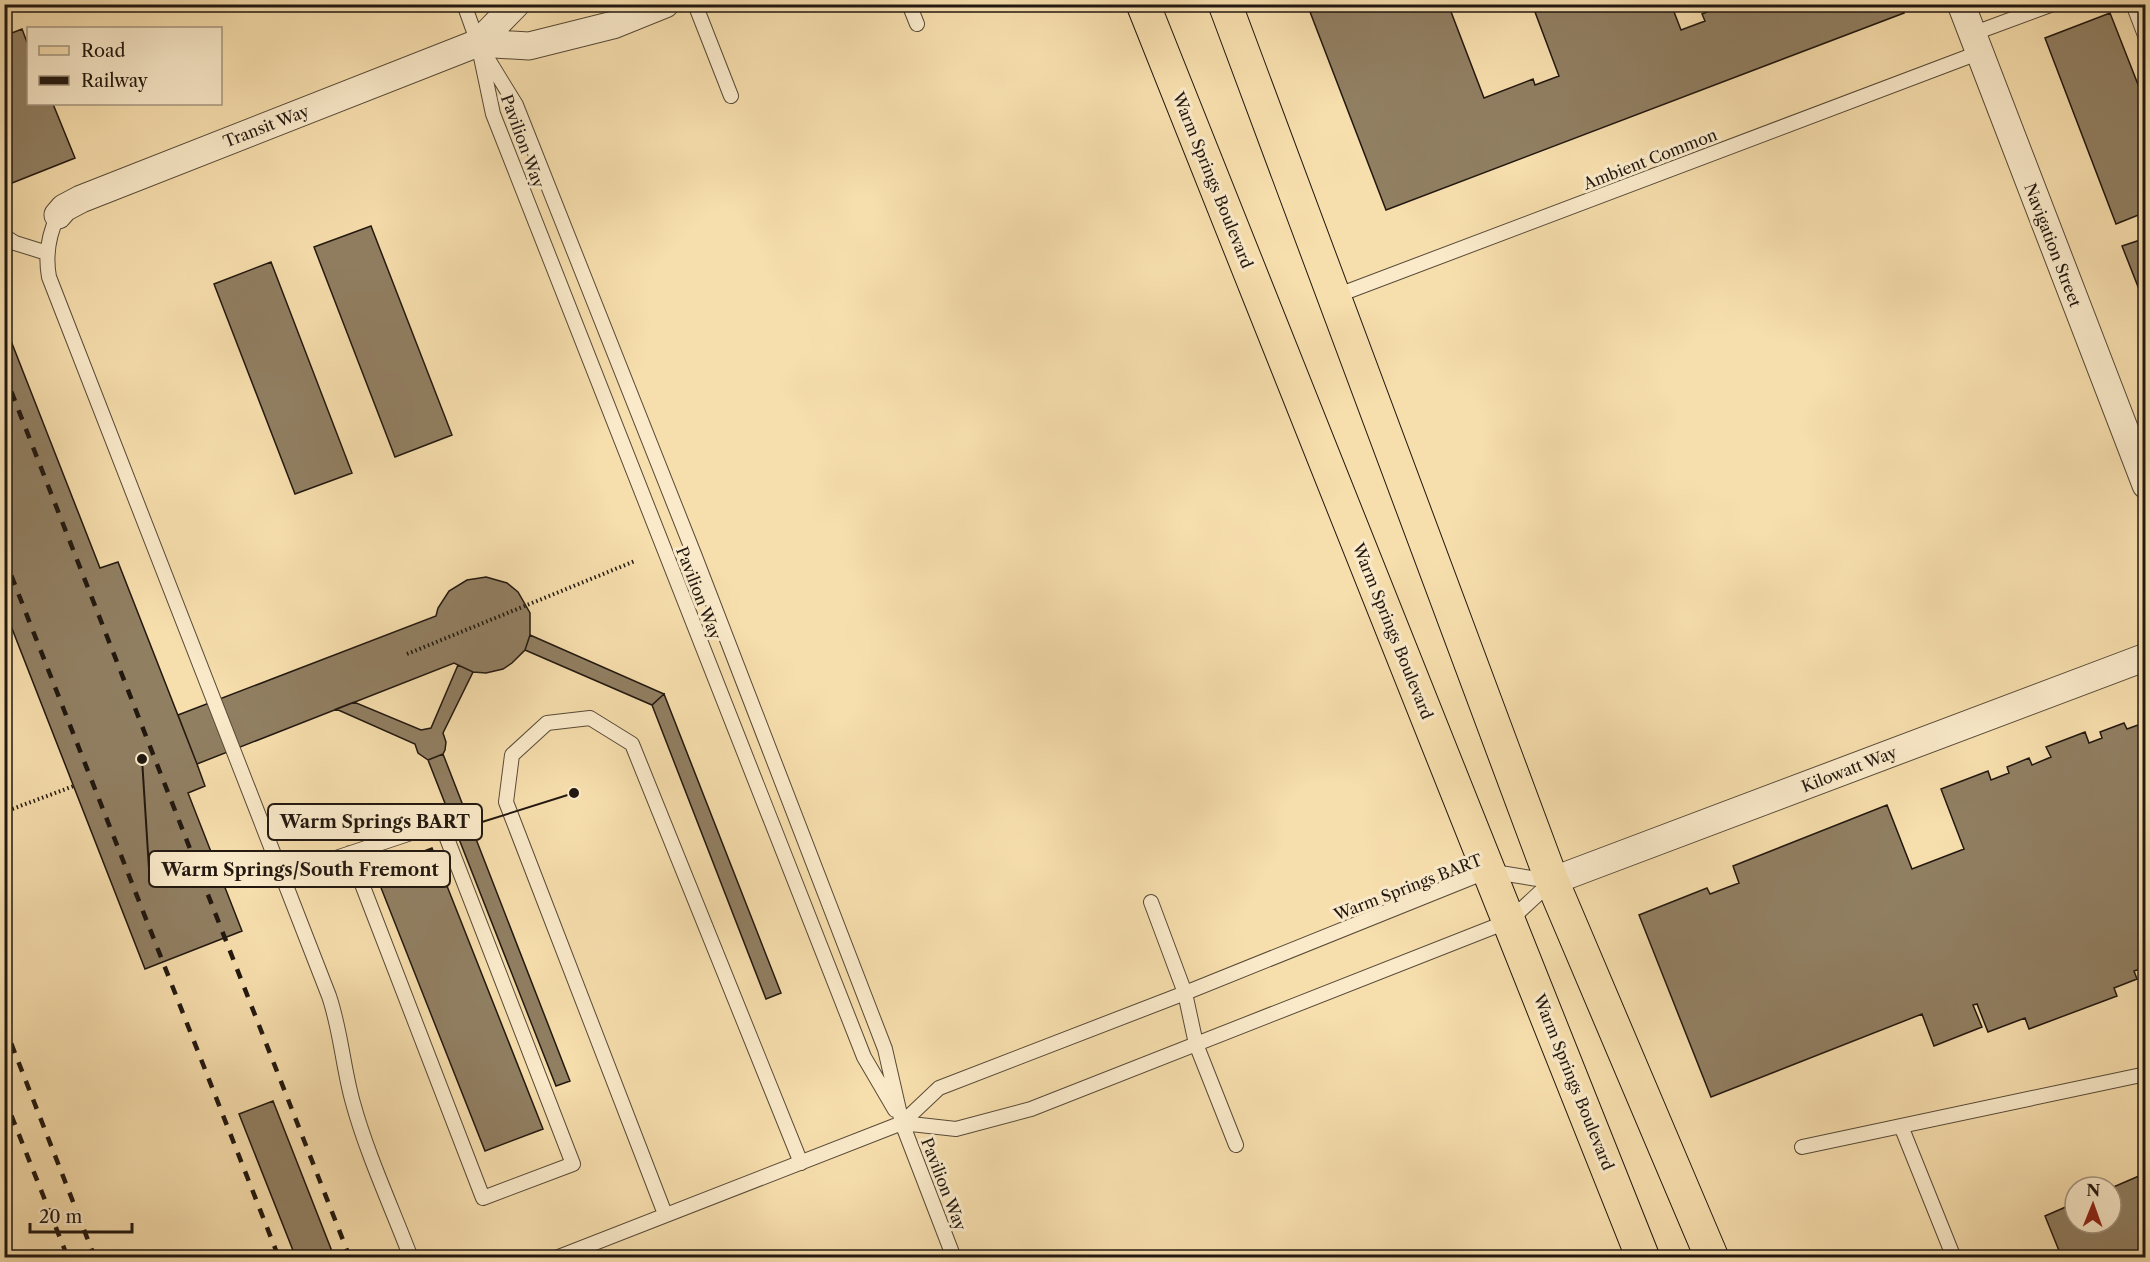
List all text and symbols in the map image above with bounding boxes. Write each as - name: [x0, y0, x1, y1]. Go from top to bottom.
- legend: [27, 27, 222, 105]
- text: Road: [81, 40, 126, 62]
- text: Railway: [81, 70, 149, 92]
- street label: Warm Springs Boulevard: [1168, 88, 1258, 271]
- street label: Pavilion Way: [497, 92, 550, 191]
- street label: Transit Way: [220, 100, 313, 152]
- street label: Ambient Common: [1579, 124, 1720, 194]
- street label: Navigation Street: [2020, 180, 2086, 310]
- street label: Warm Springs Boulevard: [1348, 539, 1438, 722]
- street label: Pavilion Way: [672, 544, 726, 643]
- street label: Kilowatt Way: [1798, 741, 1901, 796]
- callout: Warm Springs BART: [268, 804, 482, 840]
- text: Warm Springs BART: [279, 811, 470, 833]
- street label: Warm Springs BART: [1330, 849, 1485, 925]
- callout: Warm Springs/South Fremont: [149, 851, 450, 887]
- text: Warm Springs/South Fremont: [160, 859, 439, 881]
- street label: Warm Springs Boulevard: [1529, 990, 1619, 1173]
- street label: Pavilion Way: [917, 1135, 971, 1234]
- north arrow: [2063, 1175, 2123, 1235]
- text: N: [2086, 1180, 2100, 1200]
- scale bar: [30, 1196, 132, 1234]
- text: 20 m: [39, 1206, 83, 1228]

